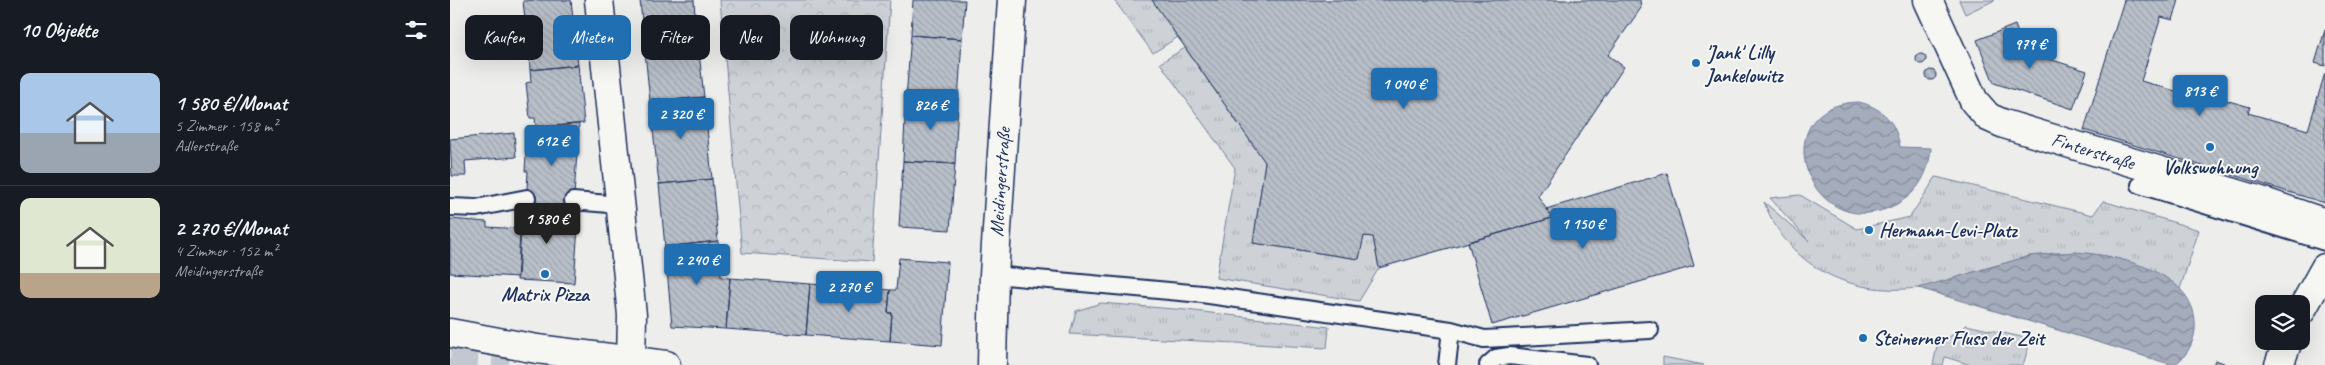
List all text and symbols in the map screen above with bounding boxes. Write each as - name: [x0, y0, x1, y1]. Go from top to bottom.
- chip: Kaufen: [465, 15, 543, 60]
- chip: Mieten: [553, 15, 631, 60]
- chip: Filter: [641, 15, 710, 60]
- chip: Neu: [720, 15, 780, 60]
- chip: Wohnung: [790, 15, 883, 60]
- icon: filters: [402, 16, 430, 44]
- text: 10 Objekte: [20, 17, 97, 43]
- pin: 979 €: [1995, 28, 2065, 70]
- text: 979 €: [2014, 34, 2046, 54]
- place label: 'Jank' Lilly Jankelowitz: [1704, 40, 1784, 88]
- marker: 'Jank' Lilly Jankelowitz: [1690, 57, 1702, 69]
- pin: 1 040 €: [1358, 68, 1450, 110]
- text: 1 040 €: [1382, 74, 1426, 94]
- pin: 813 €: [2165, 74, 2235, 117]
- text: 813 €: [2184, 81, 2216, 101]
- pin: 826 €: [896, 88, 966, 131]
- text: 1 580 €/Monat: [175, 90, 287, 116]
- icon: home: [60, 93, 120, 153]
- text: 826 €: [914, 95, 948, 115]
- pin: 2 320 €: [635, 98, 727, 140]
- text: 2 320 €: [659, 104, 703, 124]
- text: 5 Zimmer · 158 m²: [175, 116, 277, 136]
- pin: 612 €: [517, 124, 587, 167]
- street label: Meidingerstraße: [984, 125, 1016, 237]
- street label: Finterstraße: [2048, 127, 2139, 176]
- text: 612 €: [535, 131, 569, 151]
- text: Adlerstraße: [175, 136, 237, 156]
- marker: Volkswohnung: [2204, 141, 2216, 153]
- place label: Volkswohnung: [2163, 155, 2259, 180]
- pin: 1 580 €: [501, 202, 593, 245]
- pin: 1 150 €: [1537, 208, 1629, 250]
- text: 1 580 €: [525, 209, 569, 229]
- text: 1 150 €: [1561, 214, 1605, 234]
- text: 2 270 €/Monat: [175, 215, 287, 241]
- icon: home: [60, 218, 120, 278]
- place label: Hermann-Levi-Platz: [1879, 218, 2019, 243]
- marker: Hermann-Levi-Platz: [1863, 224, 1875, 236]
- text: 4 Zimmer · 152 m²: [175, 241, 277, 261]
- pin: 2 240 €: [651, 244, 743, 286]
- text: 2 240 €: [675, 250, 719, 270]
- text: Meidingerstraße: [175, 261, 262, 281]
- marker: Matrix Pizza: [539, 268, 551, 280]
- pin: 2 270 €: [803, 270, 895, 313]
- text: 2 270 €: [827, 277, 871, 297]
- place label: Matrix Pizza: [501, 282, 591, 307]
- map controls: [2255, 295, 2310, 350]
- button: layers: [2255, 295, 2310, 350]
- place label: Steinerner Fluss der Zeit: [1873, 326, 2047, 351]
- marker: Steinerner Fluss der Zeit: [1857, 332, 1869, 344]

